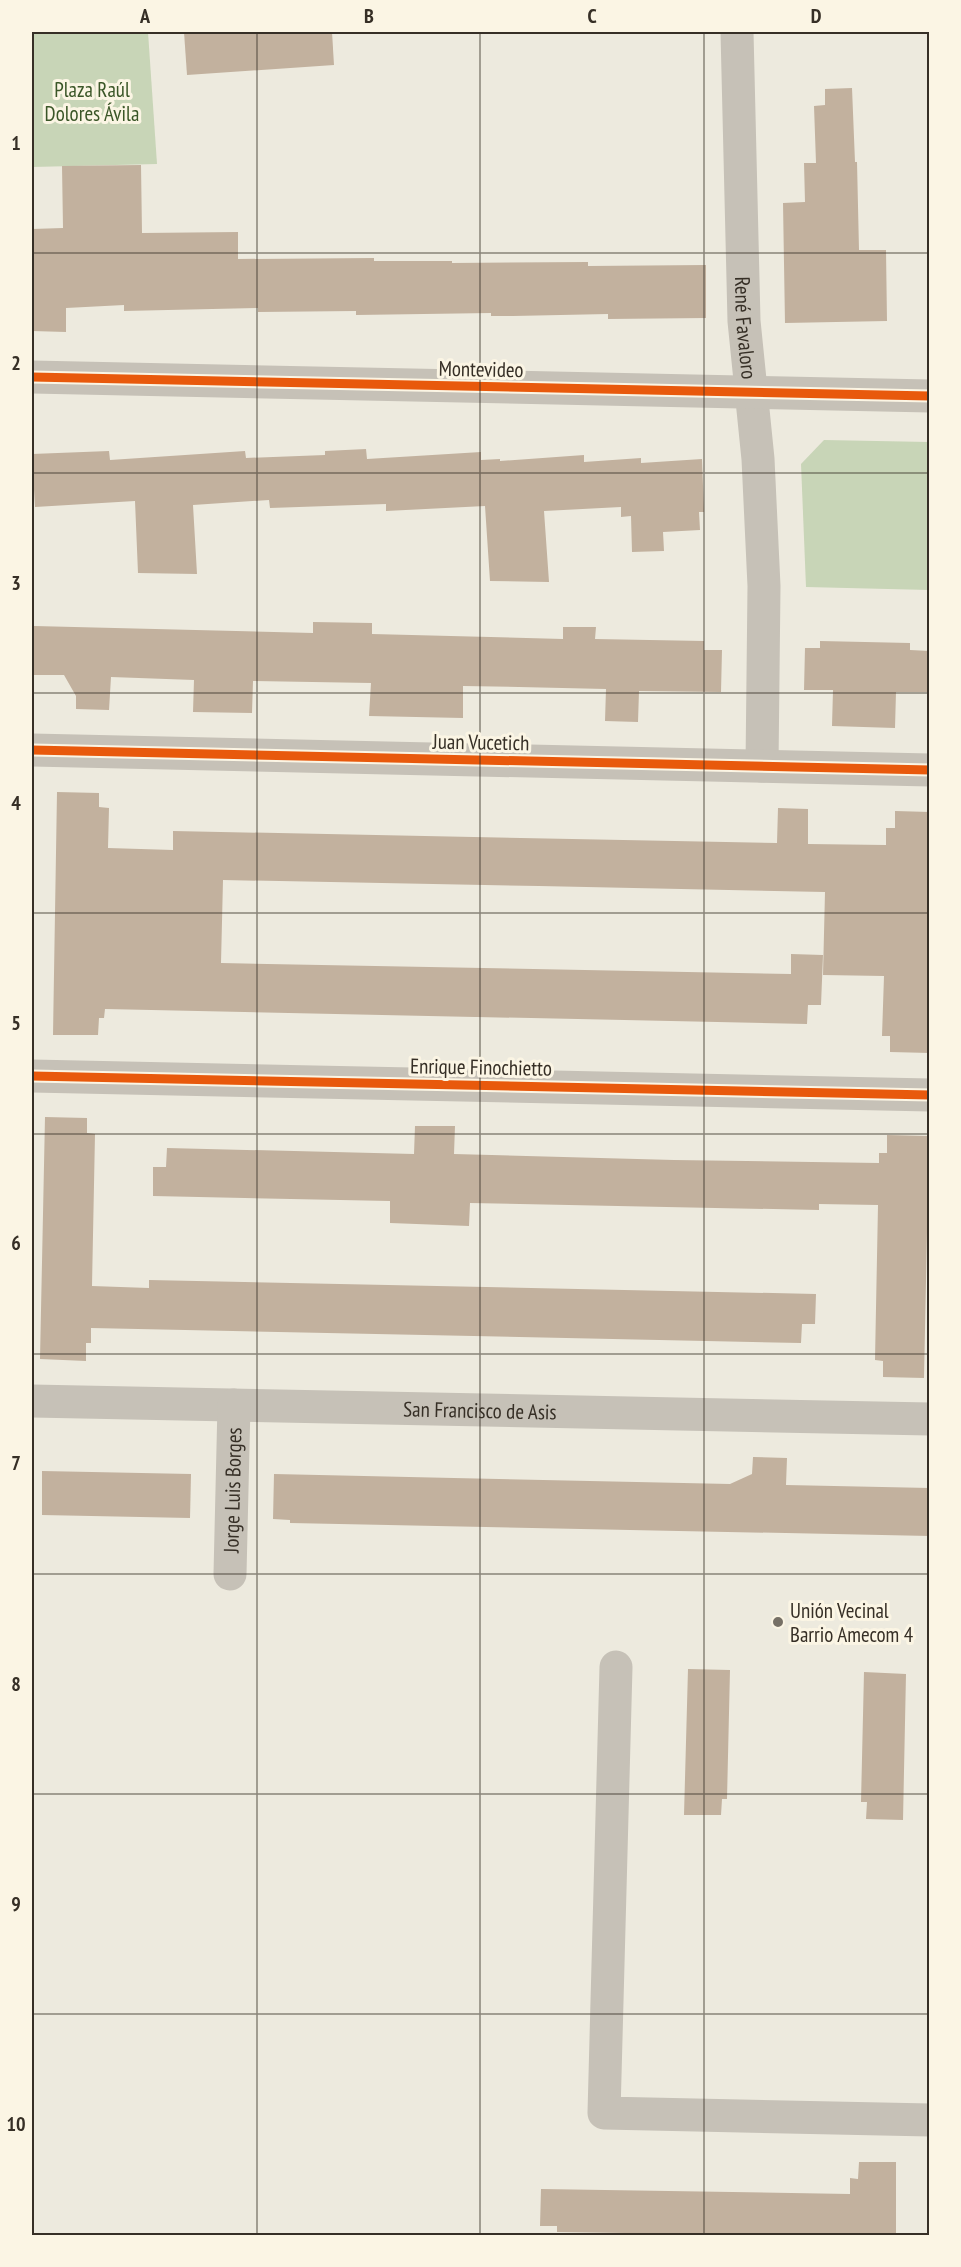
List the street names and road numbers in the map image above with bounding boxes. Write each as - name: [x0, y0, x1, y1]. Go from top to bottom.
- street label: René Favaloro: [729, 276, 763, 380]
- street label: Montevideo: [438, 355, 524, 383]
- street label: Juan Vucetich: [431, 728, 530, 756]
- street label: Enrique Finochietto: [410, 1052, 552, 1082]
- street label: San Francisco de Asis: [403, 1395, 557, 1425]
- street label: Jorge Luis Borges: [217, 1427, 247, 1554]

